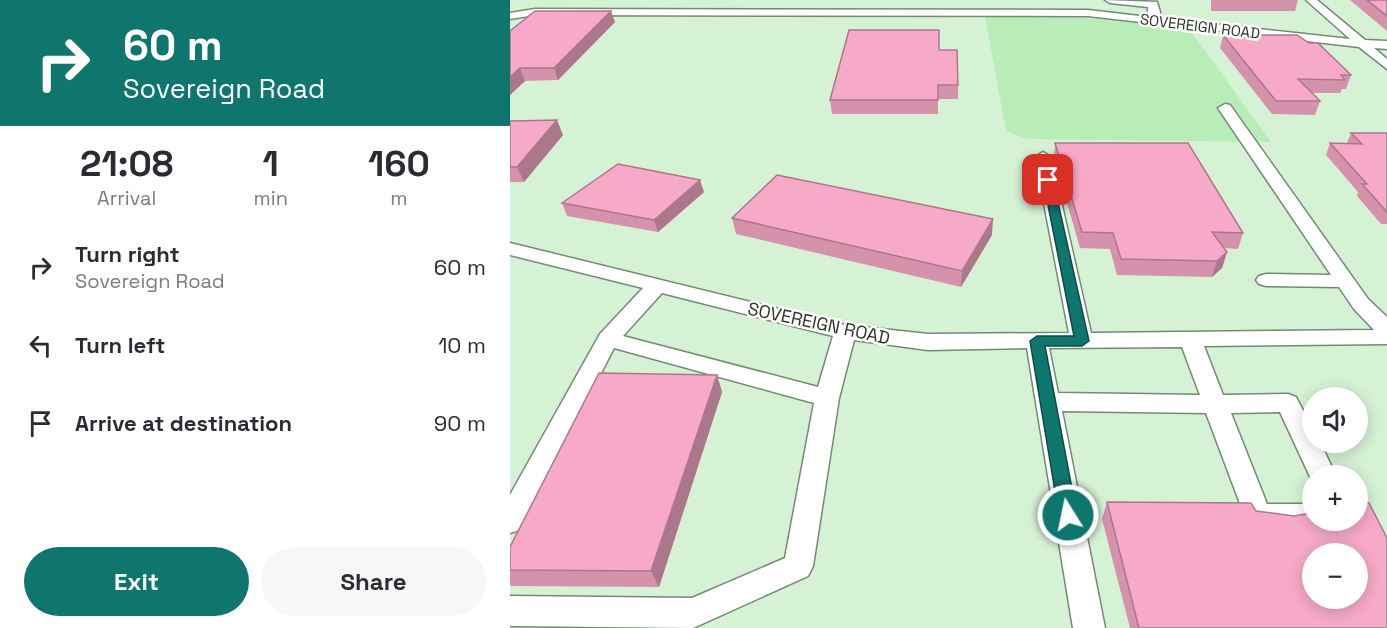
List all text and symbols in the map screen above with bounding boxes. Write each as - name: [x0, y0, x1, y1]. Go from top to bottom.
- street label: SOVEREIGN ROAD: [1139, 9, 1261, 43]
- text: 60 m: [123, 19, 223, 72]
- icon: right: [24, 24, 102, 102]
- text: Sovereign Road: [123, 71, 325, 106]
- text: 21:08: [80, 141, 173, 187]
- text: 1: [263, 141, 279, 187]
- text: 160: [368, 141, 430, 187]
- pin: [1022, 154, 1073, 205]
- icon: arrive: [1031, 163, 1064, 196]
- text: Arrival: [97, 185, 156, 211]
- text: min: [254, 185, 288, 211]
- text: m: [390, 185, 408, 211]
- text: Turn right: [75, 240, 180, 268]
- icon: right: [24, 251, 57, 284]
- text: 60 m: [434, 253, 486, 281]
- text: Sovereign Road: [75, 268, 225, 294]
- street label: SOVEREIGN ROAD: [746, 297, 892, 349]
- icon: left: [24, 329, 57, 362]
- text: Turn left: [75, 331, 165, 359]
- text: 10 m: [438, 331, 486, 359]
- map controls: [1302, 387, 1368, 609]
- button: sound: [1302, 387, 1368, 453]
- icon: arrive: [24, 407, 57, 440]
- text: Arrive at destination: [75, 409, 292, 437]
- text: 90 m: [434, 409, 486, 437]
- button: +: [1302, 465, 1368, 531]
- position arrow: [1036, 483, 1100, 547]
- button: −: [1302, 543, 1368, 609]
- button: Exit: [24, 547, 249, 616]
- button: Share: [261, 547, 486, 616]

